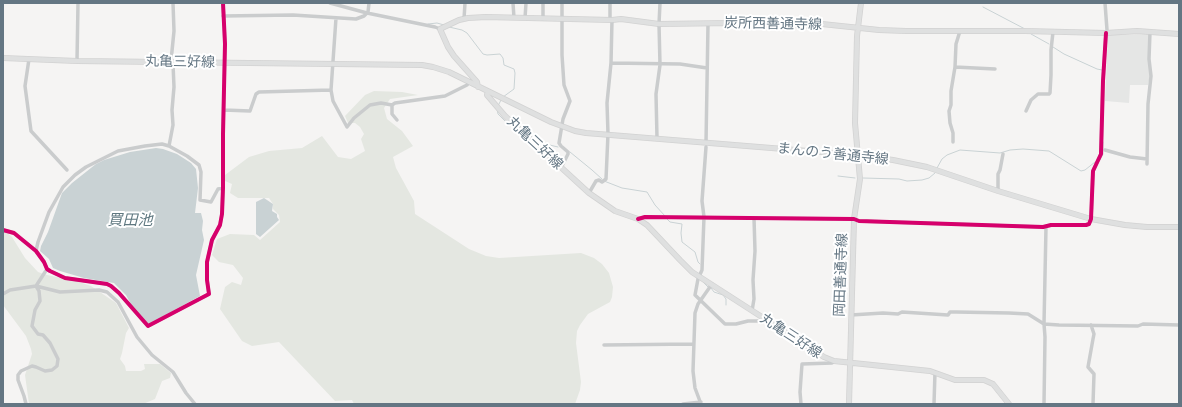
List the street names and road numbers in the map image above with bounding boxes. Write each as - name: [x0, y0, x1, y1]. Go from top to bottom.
- street label: 炭所西善通寺線: [724, 15, 822, 33]
- street label: 丸亀三好線: [145, 53, 215, 71]
- street label: 丸亀三好線: [504, 113, 566, 173]
- street label: まんのう善通寺線: [776, 140, 890, 168]
- street label: 岡田善通寺線: [831, 233, 851, 317]
- street label: 丸亀三好線: [757, 310, 825, 362]

